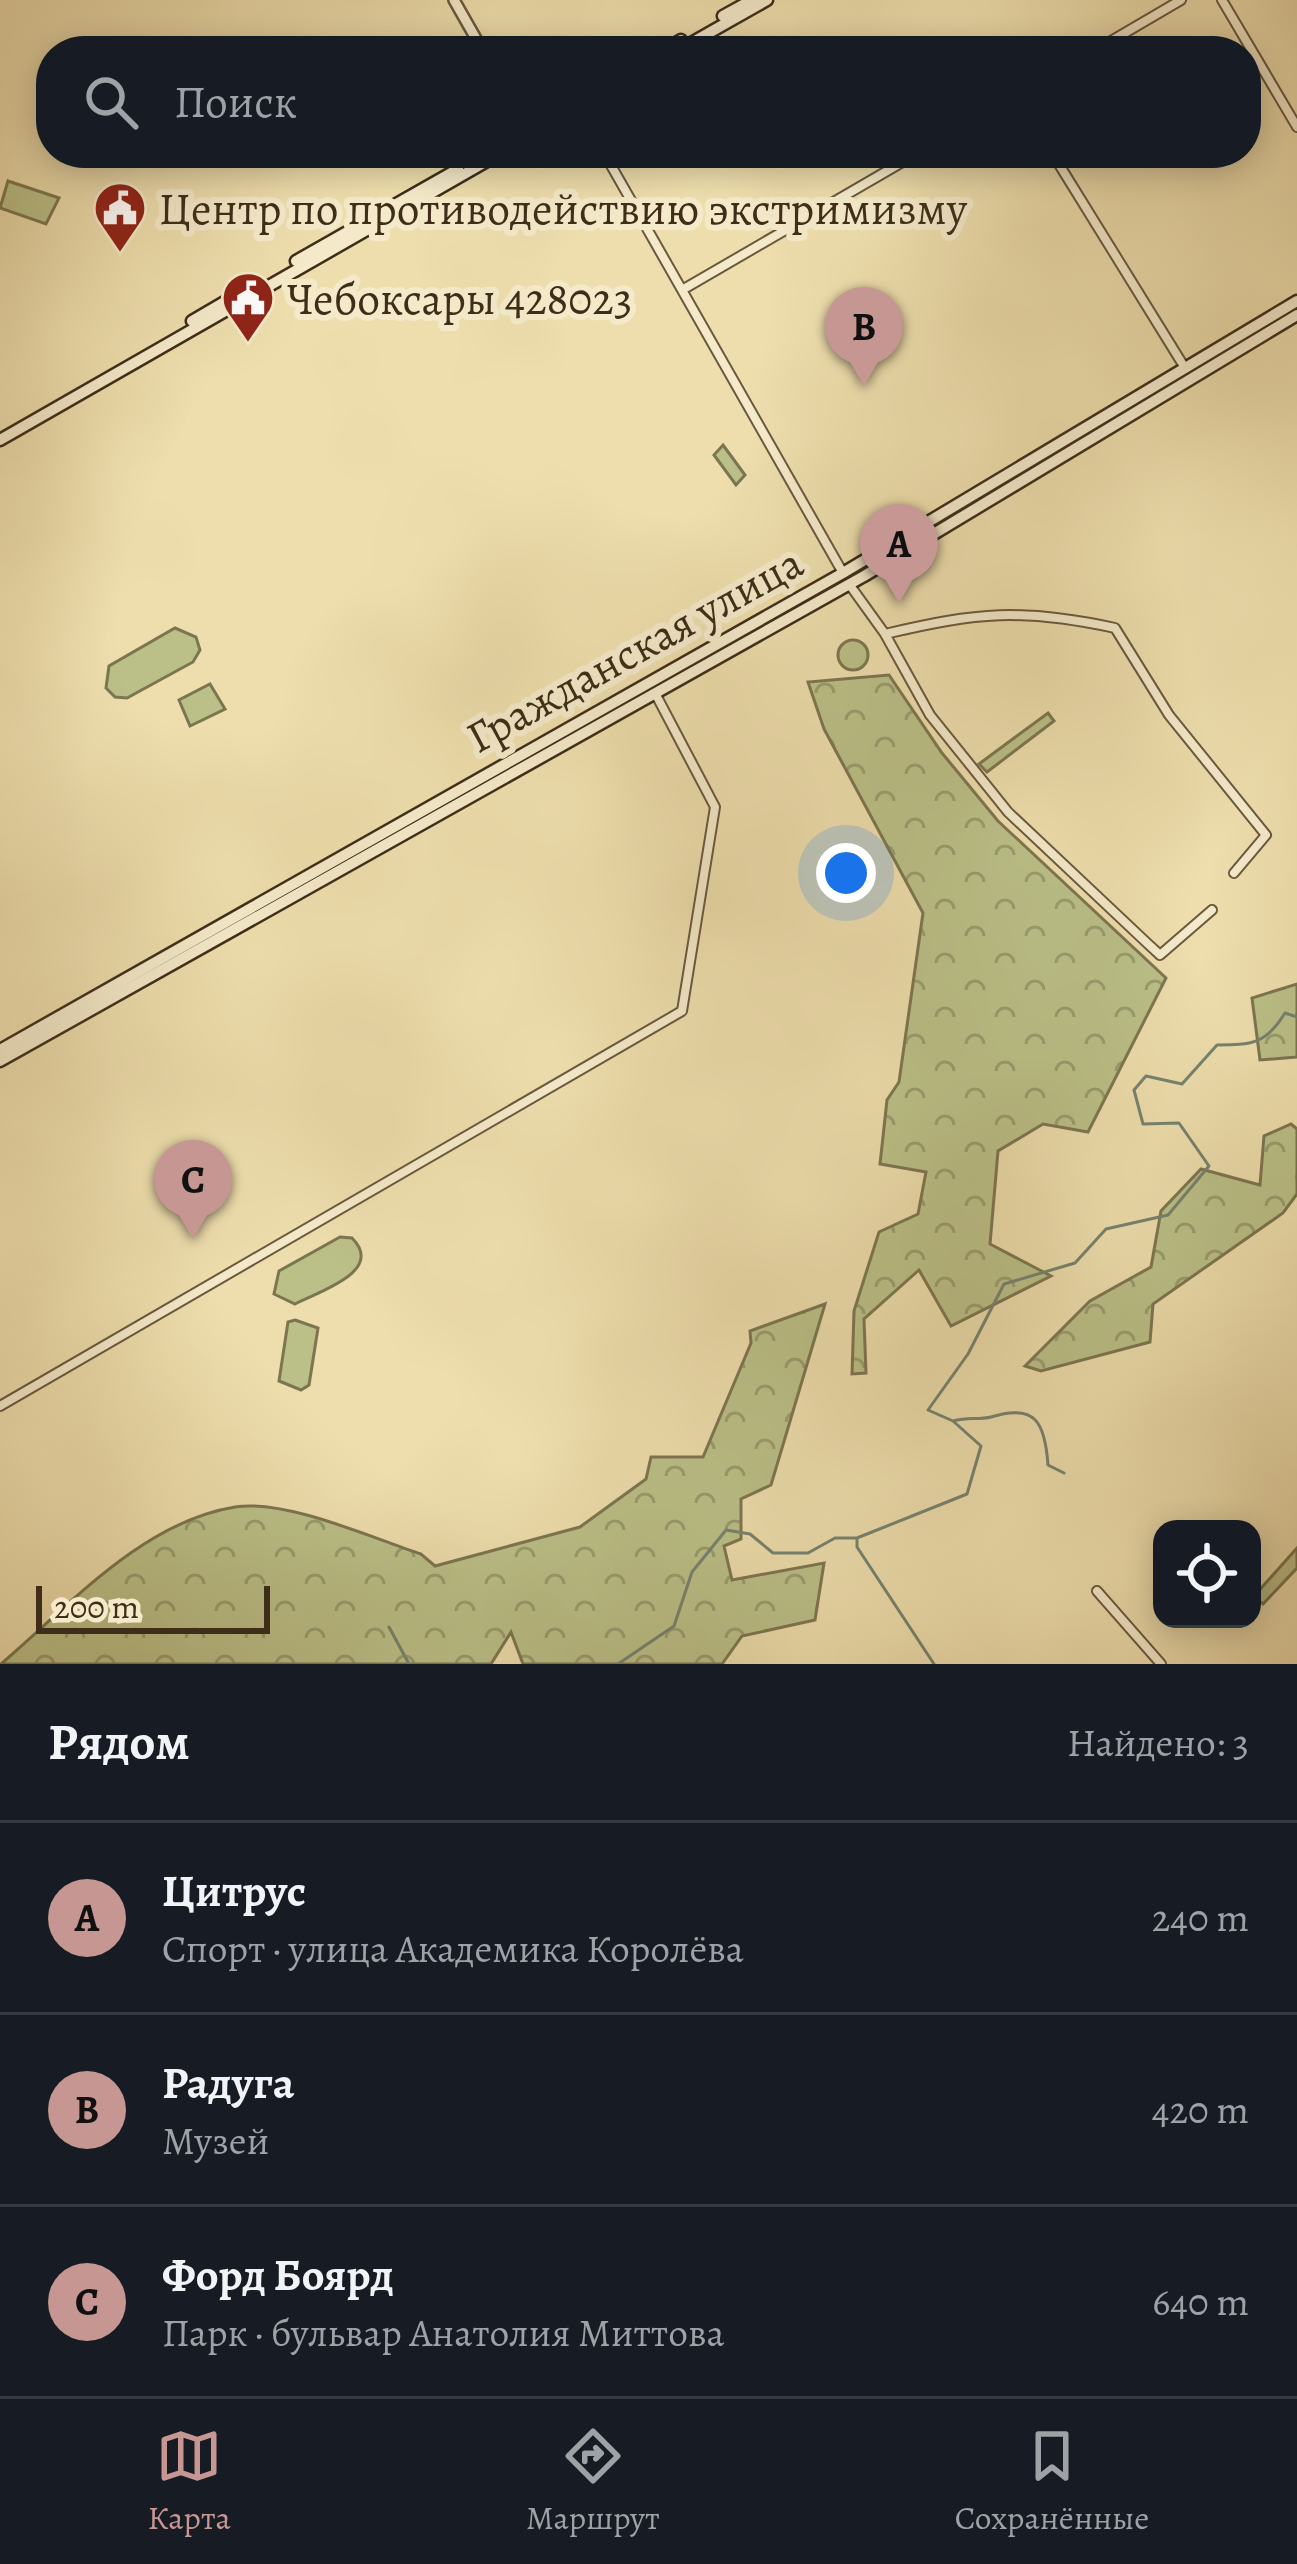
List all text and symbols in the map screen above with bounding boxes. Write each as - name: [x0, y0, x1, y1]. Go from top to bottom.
- search box: [36, 36, 1261, 168]
- icon: search: [78, 69, 144, 135]
- text: Поиск: [174, 71, 297, 133]
- place label: Центр по противодействию экстримизму: [159, 178, 968, 240]
- public building icon: Центр по противодействию экстримизму: [92, 180, 148, 254]
- place label: Чебоксары 428023: [287, 268, 632, 330]
- public building icon: Чебоксары 428023: [220, 270, 276, 344]
- pin: B: [825, 287, 903, 386]
- pin: A: [860, 504, 938, 603]
- street label: Гражданская улица: [455, 532, 814, 768]
- your location: [816, 843, 876, 903]
- pin: C: [154, 1140, 232, 1239]
- map controls: [1153, 1520, 1261, 1628]
- button: locate: [1153, 1520, 1261, 1628]
- scale bar: [36, 1580, 270, 1633]
- text: 200 m: [54, 1584, 139, 1629]
- text: Рядом: [48, 1707, 190, 1777]
- text: Найдено: 3: [1067, 1716, 1249, 1769]
- text: Цитрус: [162, 1860, 306, 1922]
- text: A: [75, 1891, 99, 1944]
- text: 240 m: [1152, 1891, 1249, 1944]
- text: Спорт · улица Академика Королёва: [162, 1922, 744, 1975]
- text: Радуга: [162, 2052, 294, 2114]
- text: B: [75, 2083, 99, 2136]
- text: 420 m: [1152, 2083, 1249, 2136]
- text: Музей: [162, 2114, 269, 2167]
- text: Форд Боярд: [162, 2244, 394, 2306]
- text: C: [75, 2275, 99, 2328]
- text: 640 m: [1152, 2275, 1249, 2328]
- text: Парк · бульвар Анатолия Миттова: [162, 2306, 724, 2359]
- tab: Карта: [148, 2423, 231, 2540]
- tab: Маршрут: [526, 2423, 660, 2540]
- tab: Сохранённые: [955, 2423, 1149, 2540]

